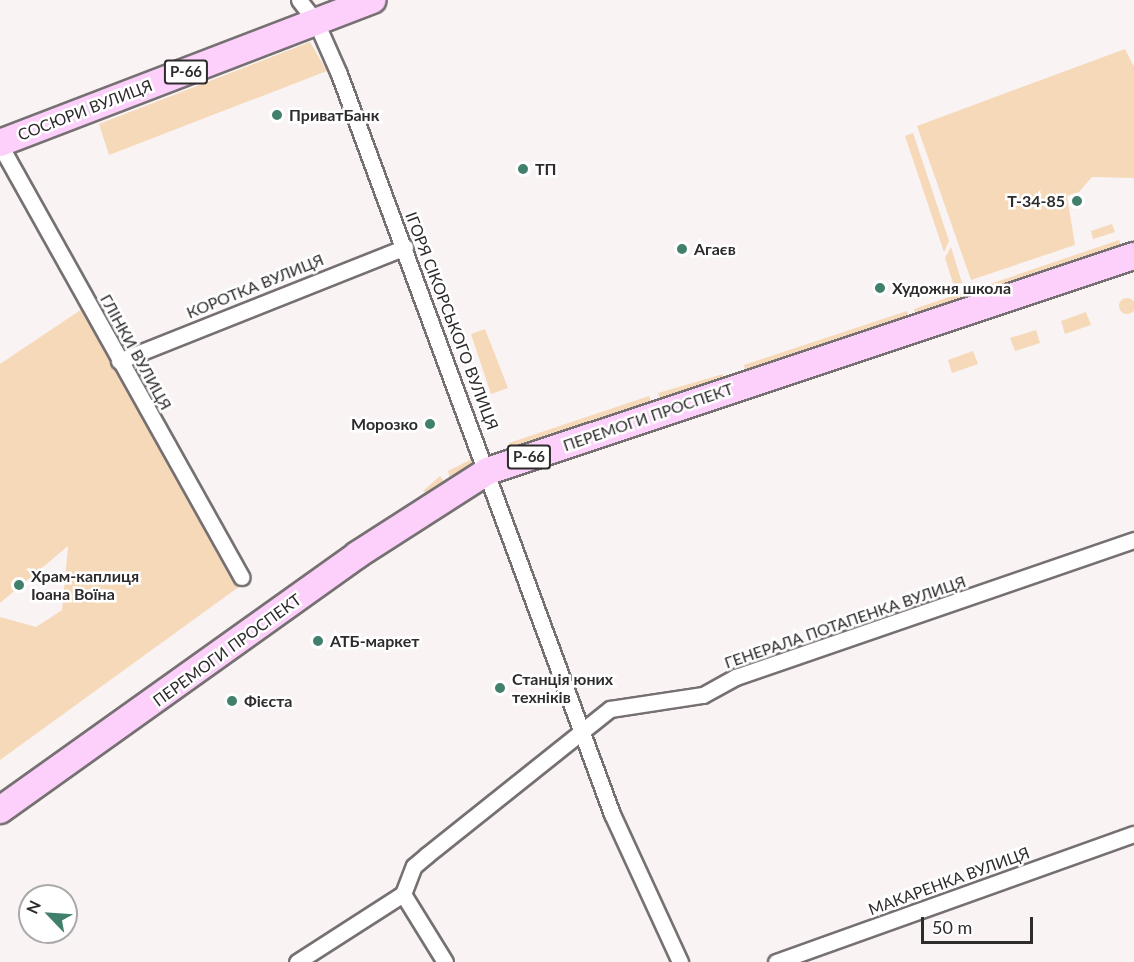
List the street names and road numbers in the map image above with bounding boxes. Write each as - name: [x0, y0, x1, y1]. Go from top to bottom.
- road number: Р-66: [164, 60, 208, 84]
- street label: СОСЮРИ ВУЛИЦЯ: [15, 75, 155, 145]
- street label: ІГОРЯ СІКОРСЬКОГО ВУЛИЦЯ: [401, 209, 503, 433]
- street label: КОРОТКА ВУЛИЦЯ: [184, 250, 326, 322]
- street label: ГЛІНКИ ВУЛИЦЯ: [96, 291, 176, 413]
- street label: ПЕРЕМОГИ ПРОСПЕКТ: [560, 379, 736, 455]
- road number: Р-66: [506, 445, 552, 469]
- street label: ГЕНЕРАЛА ПОТАПЕНКА ВУЛИЦЯ: [722, 572, 968, 672]
- street label: ПЕРЕМОГИ ПРОСПЕКТ: [149, 590, 305, 710]
- street label: МАКАРЕНКА ВУЛИЦЯ: [866, 843, 1032, 919]

